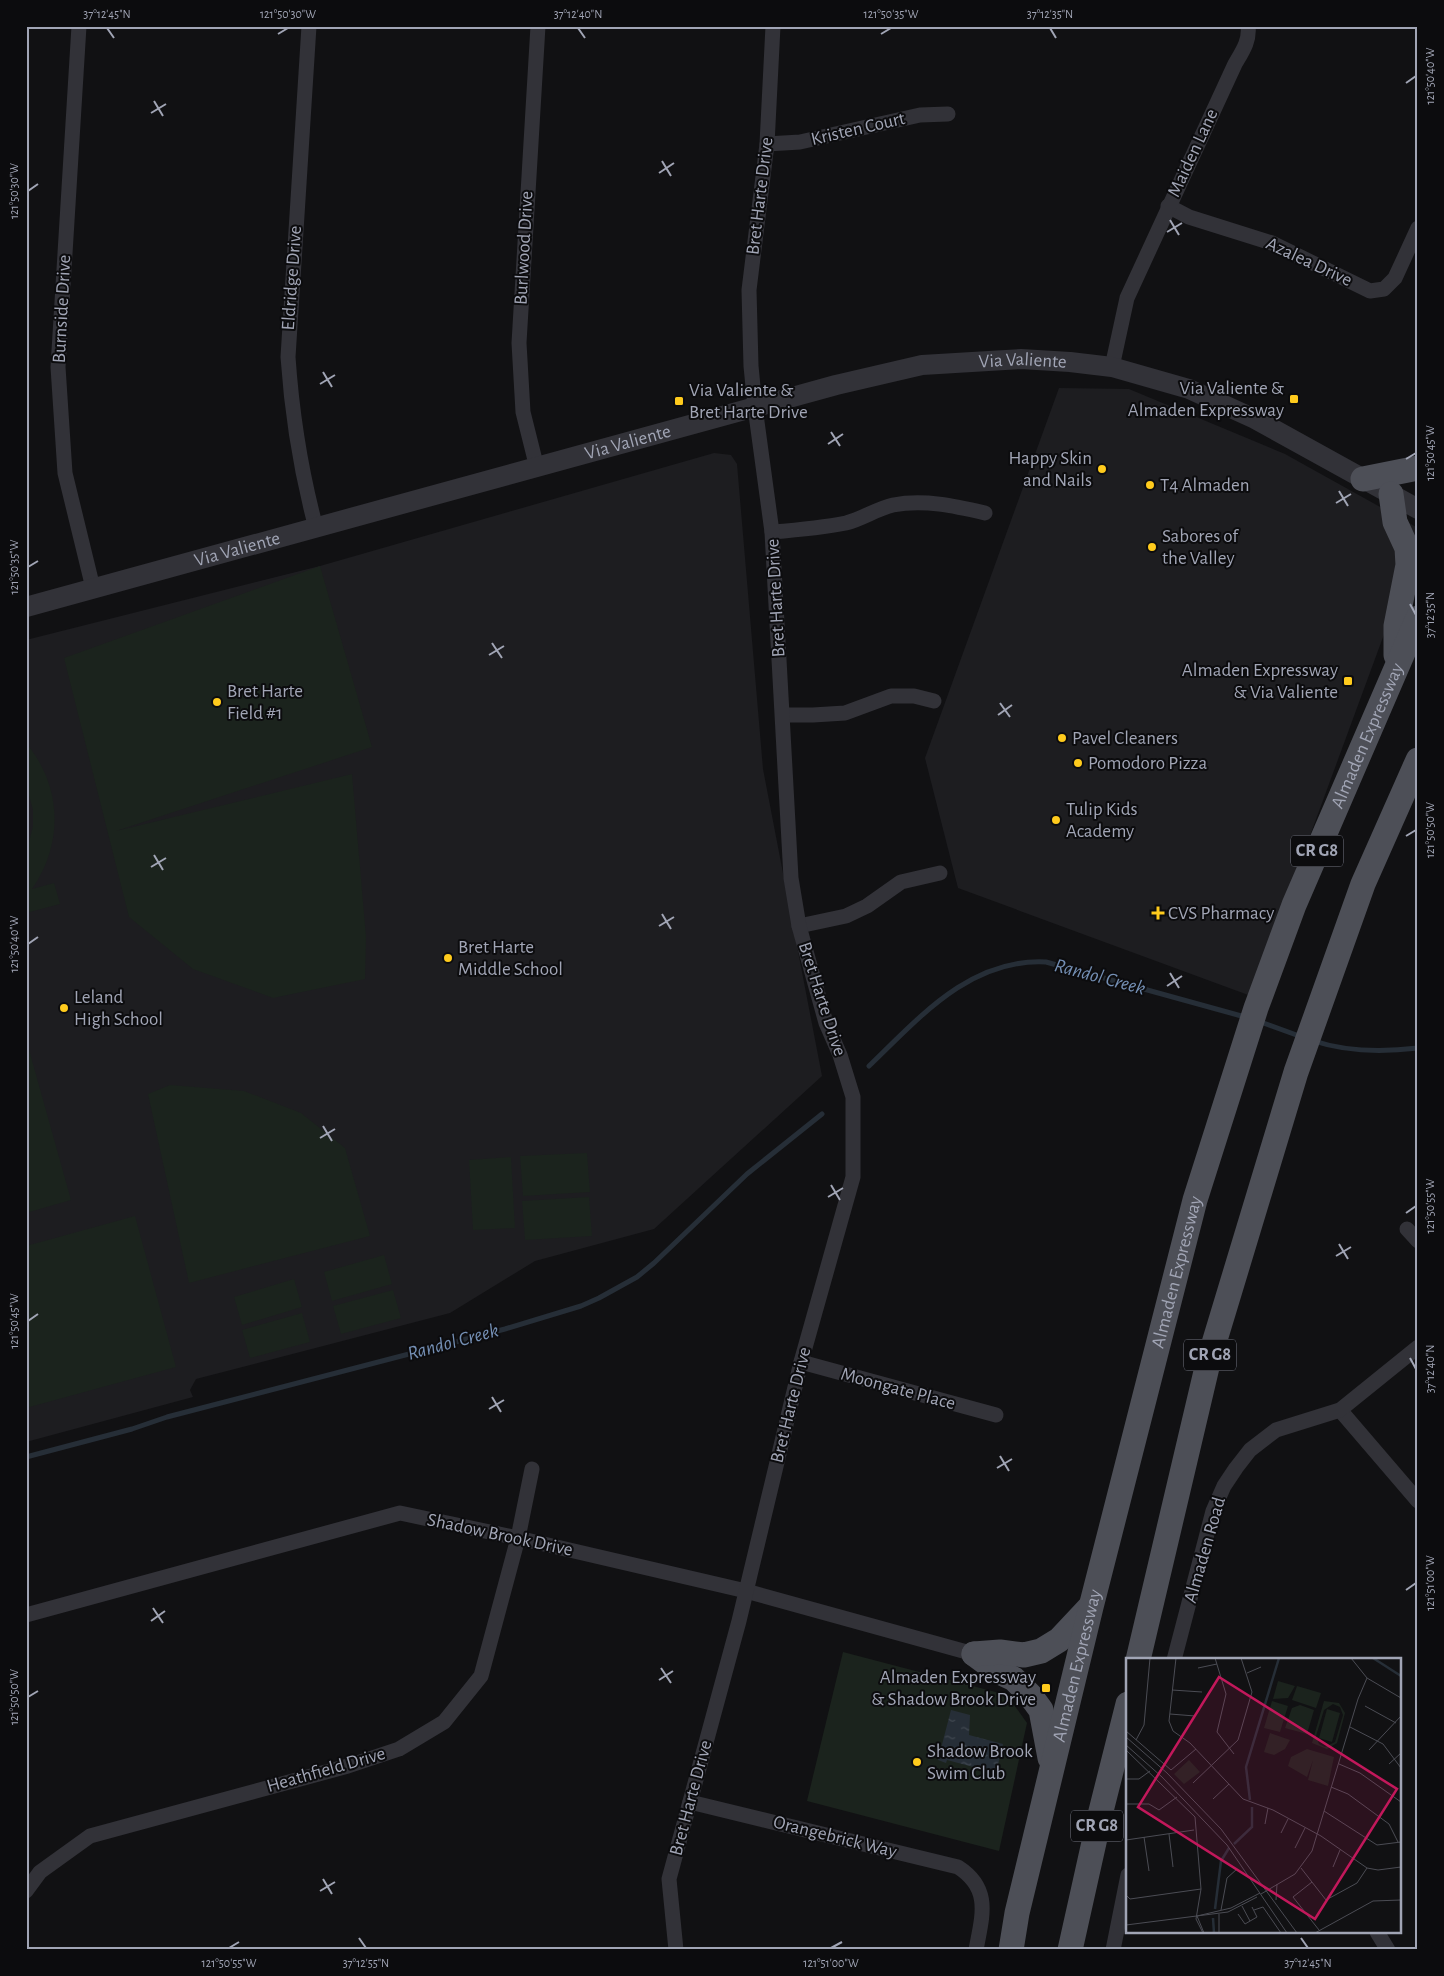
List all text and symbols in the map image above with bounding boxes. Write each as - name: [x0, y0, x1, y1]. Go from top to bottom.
- text: 37°12'45"N: [83, 8, 131, 20]
- text: 121°50'30"W: [260, 8, 316, 20]
- text: 37°12'40"N: [554, 8, 602, 20]
- text: 121°50'35"W: [864, 8, 919, 20]
- text: 37°12'35"N: [1027, 8, 1073, 20]
- text: 121°50'40"W: [1424, 47, 1436, 104]
- street label: Maiden Lane: [1164, 106, 1222, 200]
- street label: Kristen Court: [809, 109, 907, 149]
- street label: Bret Harte Drive: [743, 136, 777, 256]
- text: 121°50'30"W: [8, 163, 20, 219]
- street label: Burlwood Drive: [512, 190, 536, 306]
- street label: Eldridge Drive: [279, 225, 305, 331]
- street label: Azalea Drive: [1263, 234, 1355, 290]
- street label: Burnside Drive: [50, 254, 74, 364]
- street label: Via Valiente: [978, 349, 1067, 371]
- place label: Via Valiente & Almaden Expressway: [1128, 379, 1284, 420]
- place label: Via Valiente & Bret Harte Drive: [689, 381, 808, 422]
- marker: Via Valiente & Almaden Expressway: [1288, 393, 1300, 405]
- marker: Via Valiente & Bret Harte Drive: [673, 395, 685, 407]
- street label: Via Valiente: [583, 421, 673, 463]
- text: 121°50'45"W: [1424, 425, 1436, 481]
- place label: Happy Skin and Nails: [1008, 449, 1092, 490]
- marker: Happy Skin and Nails: [1096, 463, 1108, 475]
- place label: T4 Almaden: [1160, 476, 1250, 495]
- marker: T4 Almaden: [1144, 479, 1156, 491]
- place label: Sabores of the Valley: [1162, 527, 1239, 568]
- street label: Via Valiente: [192, 528, 282, 570]
- street label: Bret Harte Drive: [763, 538, 789, 658]
- text: 121°50'35"W: [8, 539, 20, 594]
- marker: Sabores of the Valley: [1146, 541, 1158, 553]
- text: 37°12'35"N: [1424, 592, 1436, 638]
- street label: Almaden Expressway: [1327, 660, 1407, 811]
- place label: Almaden Expressway & Via Valiente: [1182, 661, 1338, 702]
- marker: Almaden Expressway & Via Valiente: [1342, 675, 1354, 687]
- place label: Bret Harte Field #1: [227, 682, 303, 723]
- marker: Bret Harte Field #1: [211, 696, 223, 708]
- place label: Pavel Cleaners: [1072, 729, 1178, 748]
- marker: Pavel Cleaners: [1056, 732, 1068, 744]
- place label: Pomodoro Pizza: [1088, 754, 1207, 773]
- marker: Pomodoro Pizza: [1072, 757, 1084, 769]
- place label: Tulip Kids Academy: [1066, 800, 1138, 841]
- text: 121°50'50"W: [1424, 802, 1436, 858]
- marker: Tulip Kids Academy: [1050, 814, 1062, 826]
- road number: CR G8: [1291, 836, 1343, 866]
- place label: CVS Pharmacy: [1168, 904, 1274, 923]
- marker: CVS Pharmacy: [1152, 907, 1164, 919]
- text: 121°50'40"W: [8, 915, 20, 972]
- place label: Bret Harte Middle School: [458, 938, 563, 979]
- street label: Bret Harte Drive: [795, 940, 849, 1058]
- marker: Bret Harte Middle School: [442, 952, 454, 964]
- water label: Randol Creek: [1052, 955, 1148, 999]
- place label: Leland High School: [74, 988, 163, 1029]
- marker: Leland High School: [58, 1002, 70, 1014]
- text: 121°50'55"W: [1424, 1178, 1436, 1233]
- street label: Almaden Expressway: [1148, 1194, 1205, 1350]
- text: 121°50'45"W: [8, 1293, 20, 1349]
- water label: Randol Creek: [405, 1320, 501, 1364]
- road number: CR G8: [1184, 1340, 1236, 1370]
- street label: Bret Harte Drive: [767, 1345, 815, 1465]
- text: 37°12'40"N: [1424, 1345, 1436, 1393]
- street label: Moongate Place: [839, 1365, 957, 1413]
- street label: Almaden Road: [1181, 1495, 1229, 1605]
- street label: Shadow Brook Drive: [425, 1510, 575, 1560]
- text: 121°51'00"W: [1424, 1555, 1436, 1611]
- street label: Almaden Expressway: [1049, 1587, 1105, 1744]
- inset map: [1126, 1658, 1402, 1934]
- place label: Almaden Expressway & Shadow Brook Drive: [871, 1668, 1036, 1709]
- text: 121°50'50"W: [8, 1669, 20, 1725]
- marker: Almaden Expressway & Shadow Brook Drive: [1040, 1682, 1052, 1694]
- street label: Bret Harte Drive: [666, 1738, 716, 1858]
- place label: Shadow Brook Swim Club: [927, 1742, 1033, 1783]
- street label: Heathfield Drive: [265, 1744, 387, 1796]
- marker: Shadow Brook Swim Club: [911, 1756, 923, 1768]
- road number: CR G8: [1071, 1810, 1123, 1842]
- street label: Orangebrick Way: [771, 1812, 899, 1862]
- text: 121°50'55"W: [202, 1957, 257, 1969]
- text: 37°12'55"N: [343, 1957, 389, 1969]
- text: 121°51'00"W: [803, 1957, 859, 1969]
- text: 37°12'45"N: [1284, 1957, 1332, 1969]

